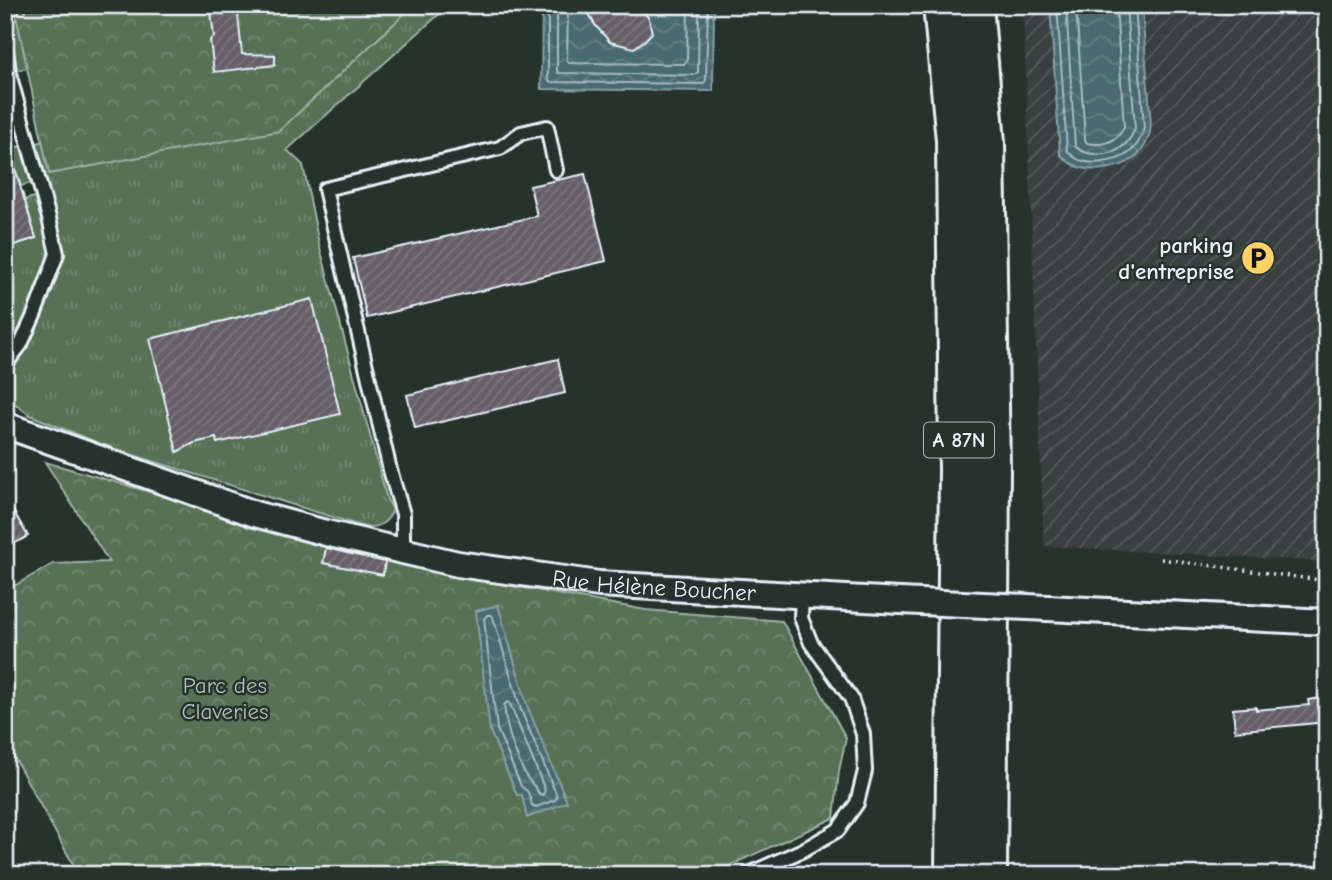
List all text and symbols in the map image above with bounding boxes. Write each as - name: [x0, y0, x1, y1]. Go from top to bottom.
- place label: parking d'entreprise: [1118, 232, 1234, 285]
- parking icon: parking d'entreprise: [1239, 239, 1277, 277]
- road number: A 87N: [924, 422, 994, 458]
- street label: Rue Hélène Boucher: [551, 564, 757, 606]
- park label: Parc des Claveries: [181, 672, 269, 725]

